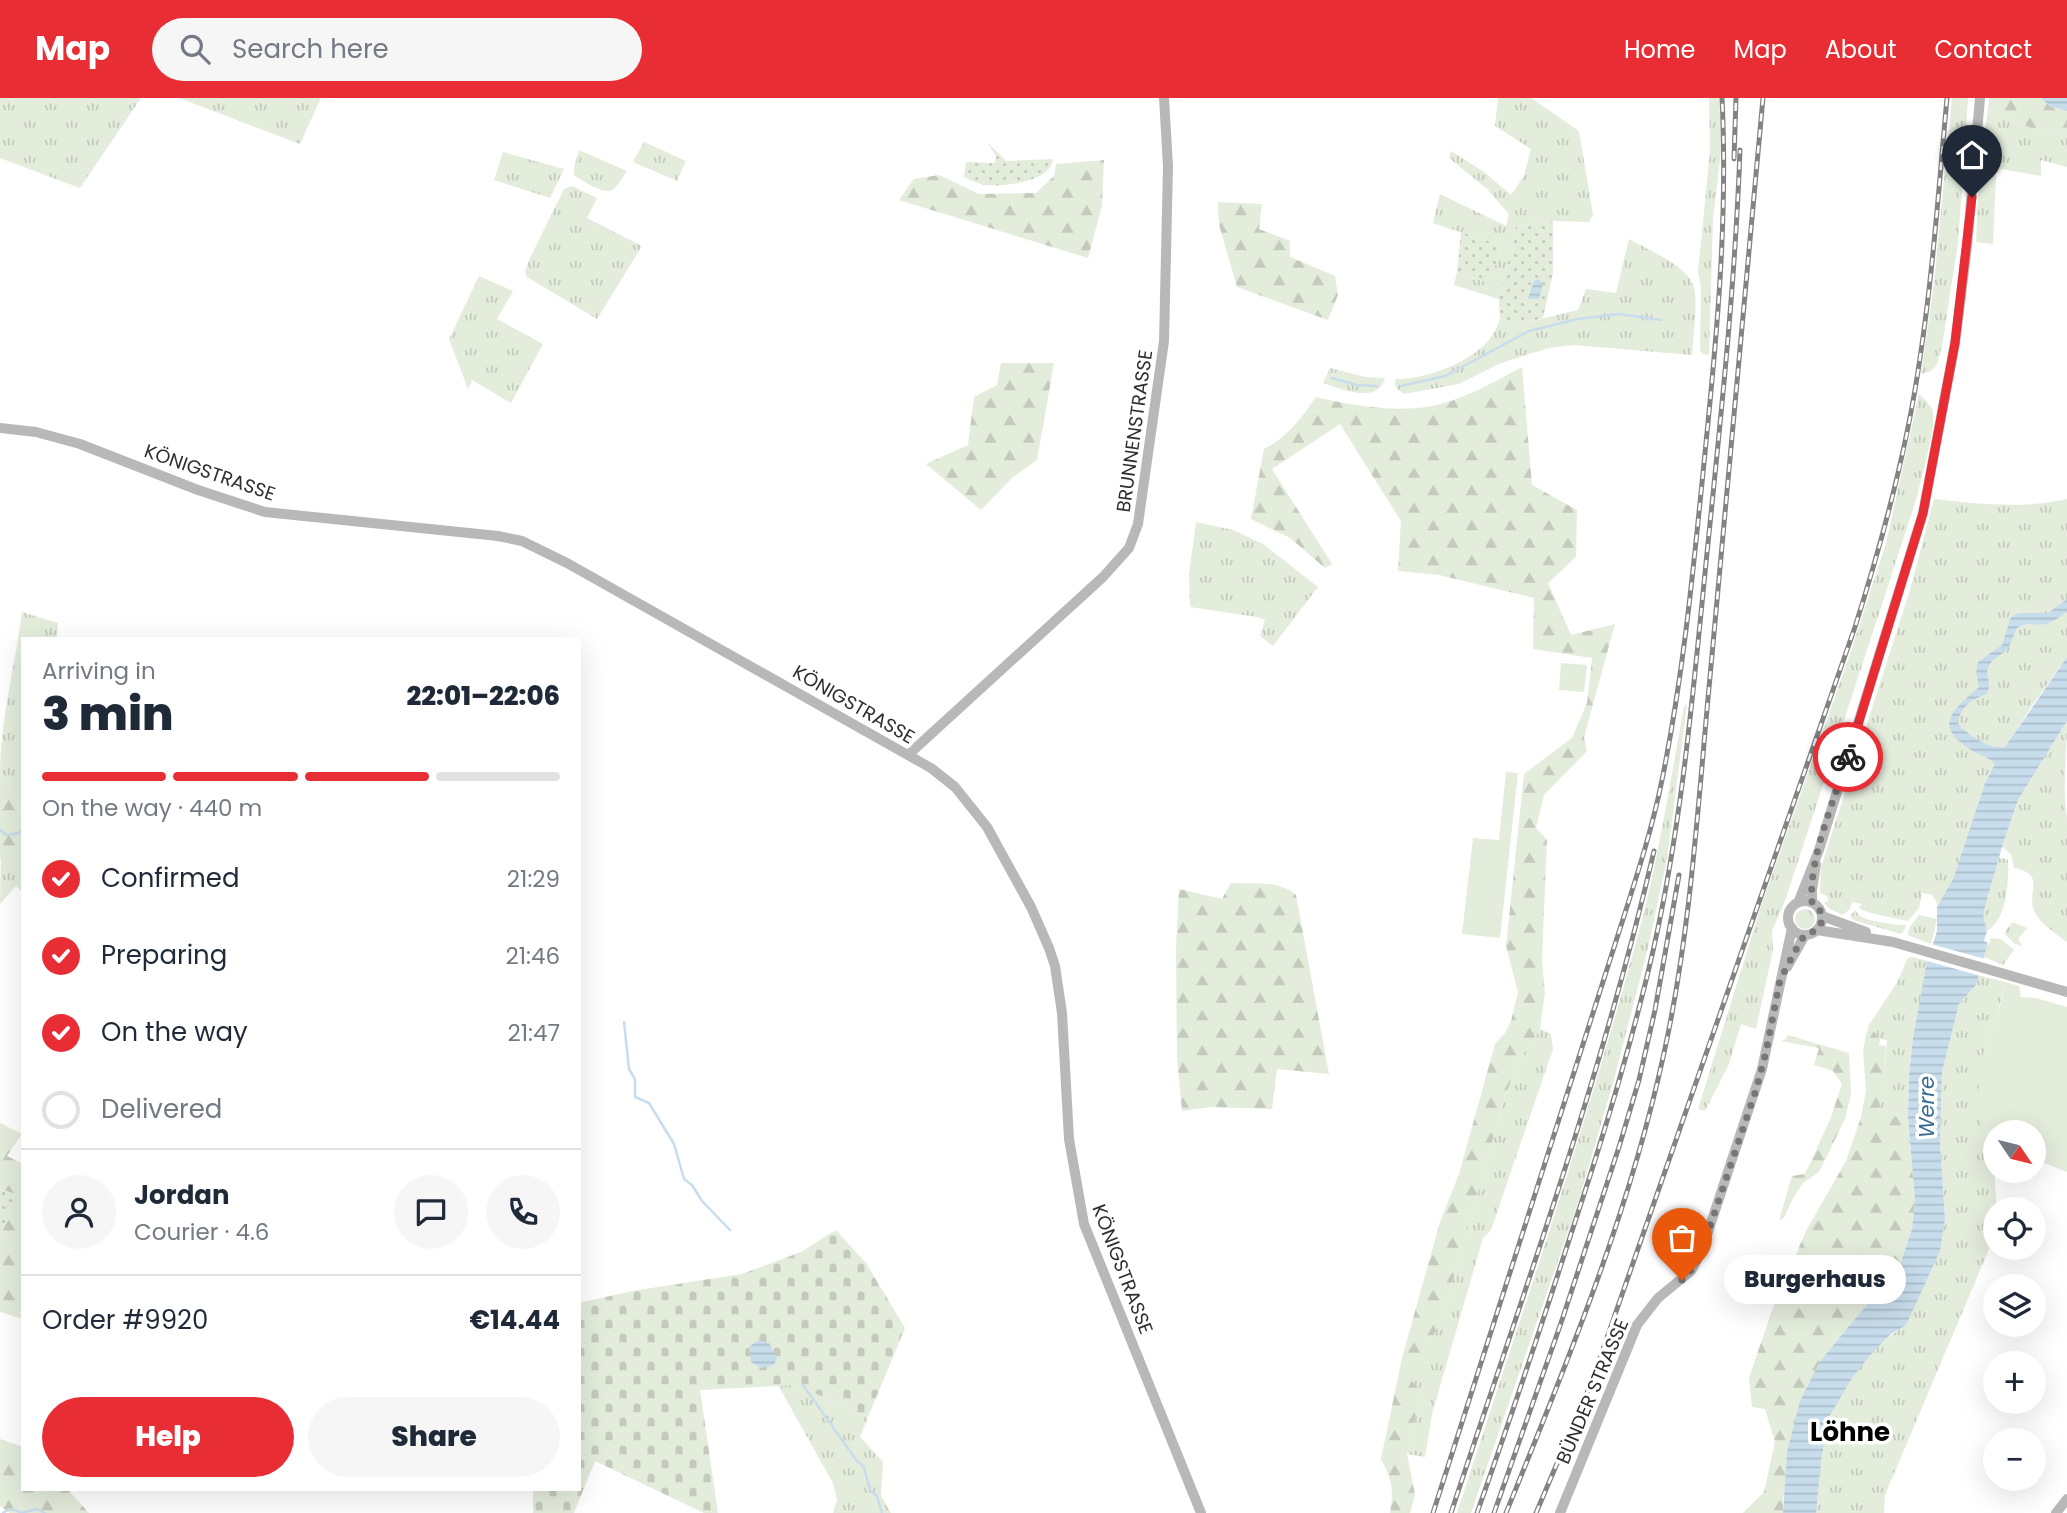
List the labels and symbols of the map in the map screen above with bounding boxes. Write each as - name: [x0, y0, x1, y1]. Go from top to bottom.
- pin: [1942, 125, 2002, 197]
- street label: BRUNNENSTRASSE: [1110, 348, 1159, 514]
- street label: KÖNIGSTRASSE: [141, 437, 279, 508]
- street label: KÖNIGSTRASSE: [788, 658, 920, 750]
- courier: [1813, 722, 1883, 792]
- water label: Werre: [1912, 1076, 1941, 1138]
- north arrow: [1983, 1120, 2046, 1183]
- street label: KÖNIGSTRASSE: [1085, 1200, 1160, 1338]
- pin: [1652, 1208, 1712, 1280]
- callout: Burgerhaus: [1724, 1256, 1906, 1304]
- street label: BÜNDER STRASSE: [1550, 1314, 1635, 1468]
- district label: Löhne: [1810, 1414, 1890, 1450]

